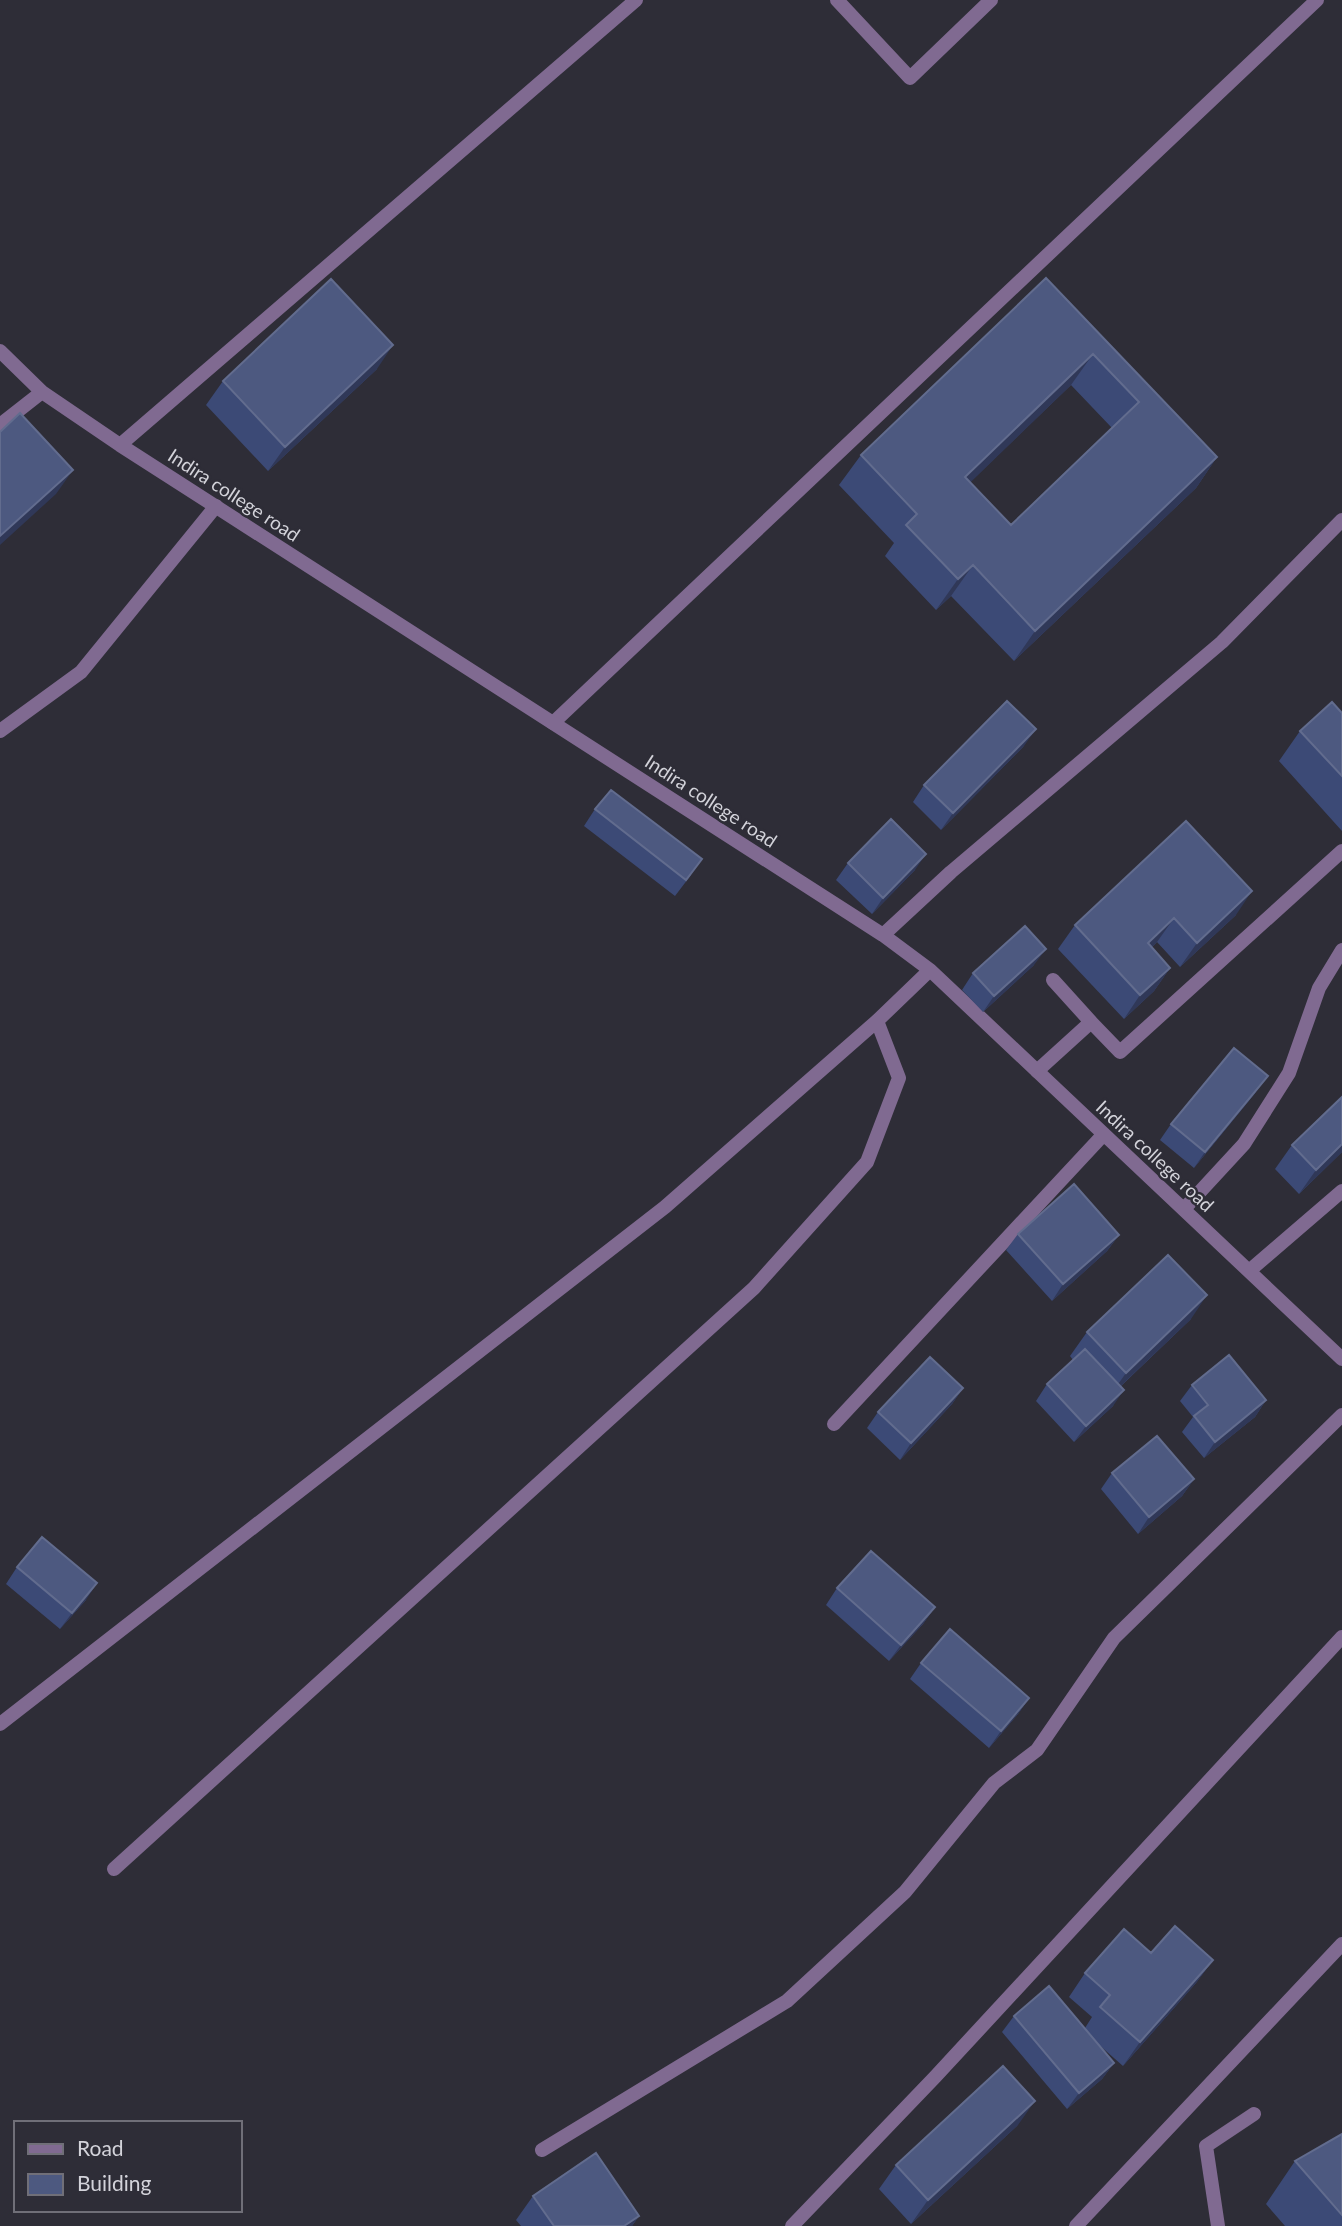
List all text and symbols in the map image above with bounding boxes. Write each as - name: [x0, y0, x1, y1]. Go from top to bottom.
- street label: Indira college road: [164, 443, 305, 546]
- street label: Indira college road: [641, 749, 782, 852]
- street label: Indira college road: [1092, 1095, 1219, 1216]
- legend: [14, 2121, 242, 2212]
- text: Road: [77, 2135, 124, 2160]
- text: Building: [77, 2170, 152, 2195]

